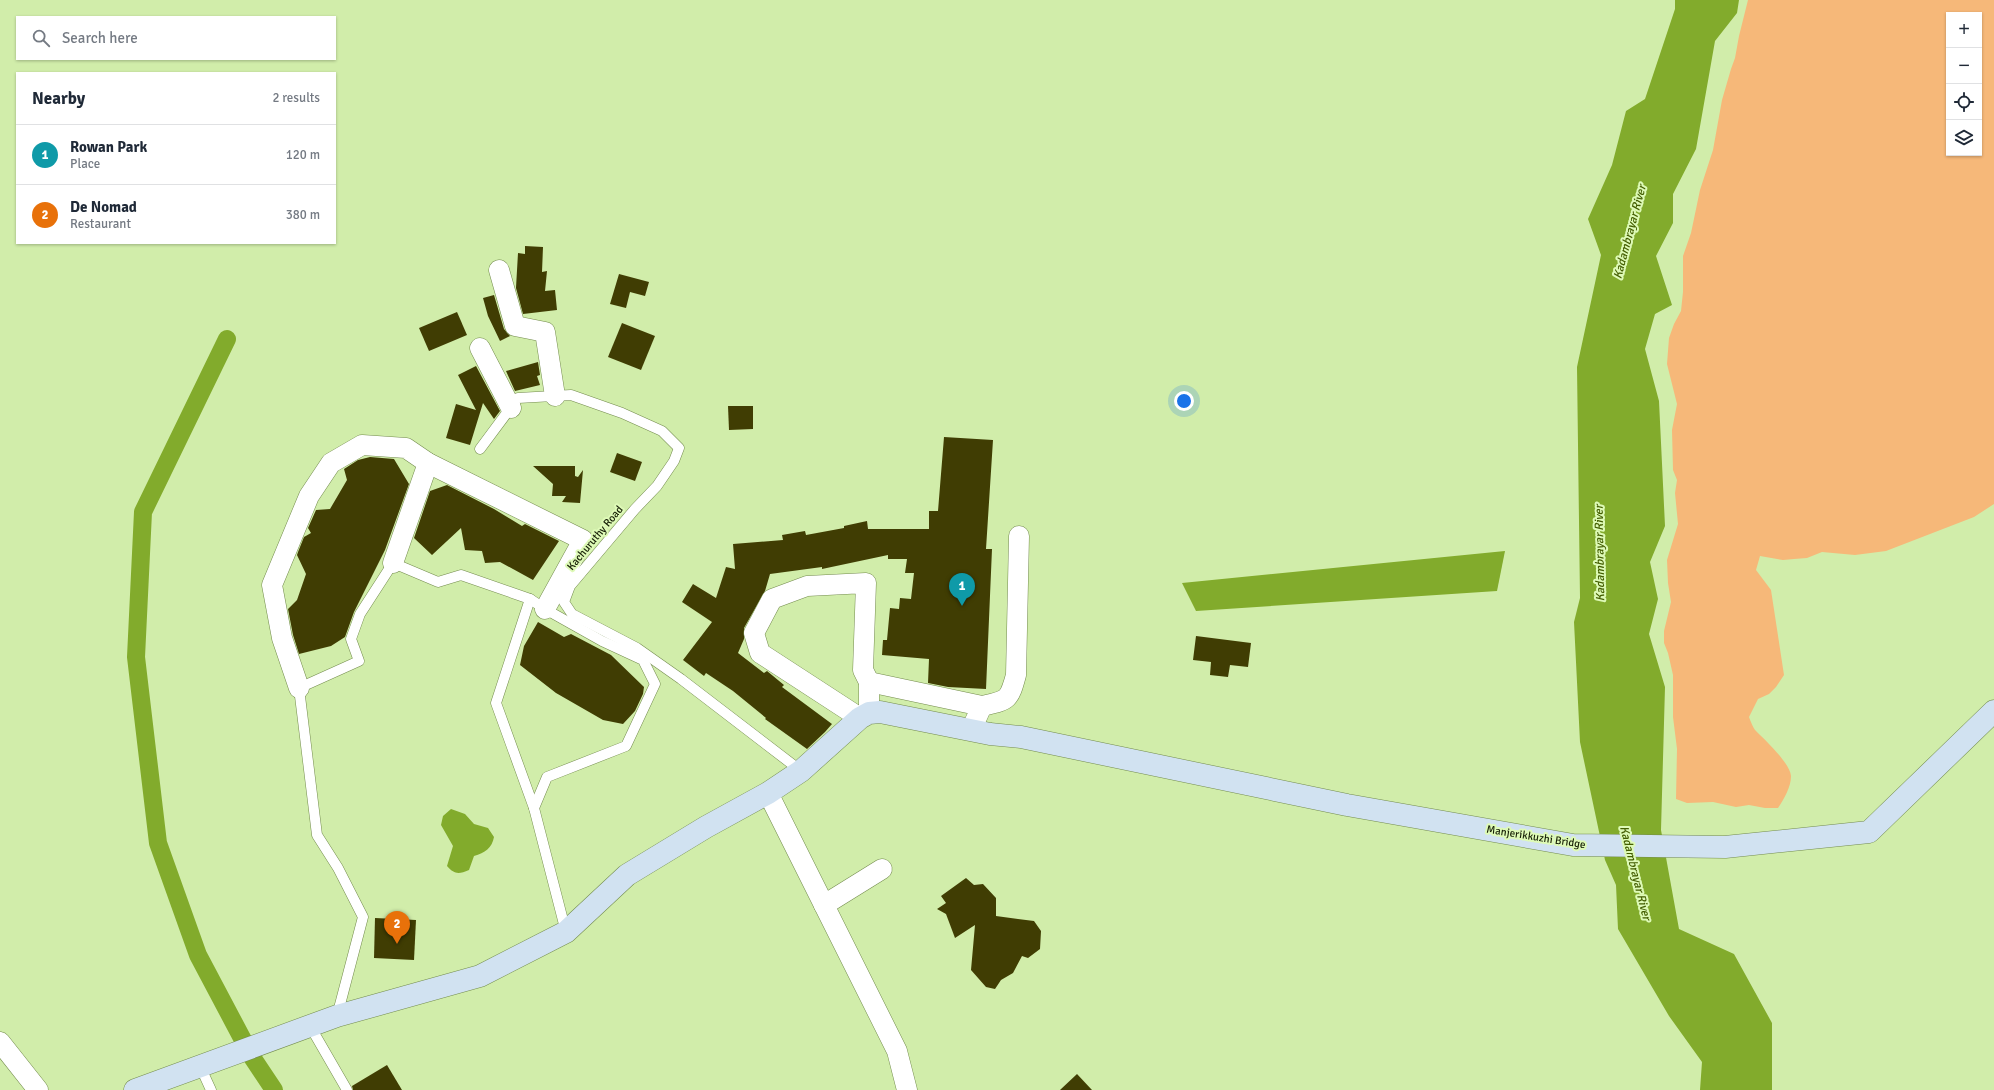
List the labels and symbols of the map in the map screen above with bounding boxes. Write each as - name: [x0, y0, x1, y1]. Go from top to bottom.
- water label: Kadambrayar River: [1610, 182, 1650, 281]
- your location: [1174, 391, 1194, 411]
- street label: Kachuruthy Road: [564, 503, 626, 573]
- water label: Kadambrayar River: [1592, 503, 1608, 601]
- pin: 1: [949, 573, 975, 606]
- street label: Manjerikkuzhi Bridge: [1485, 823, 1587, 851]
- water label: Kadambrayar River: [1616, 824, 1654, 923]
- pin: 2: [384, 911, 410, 944]

